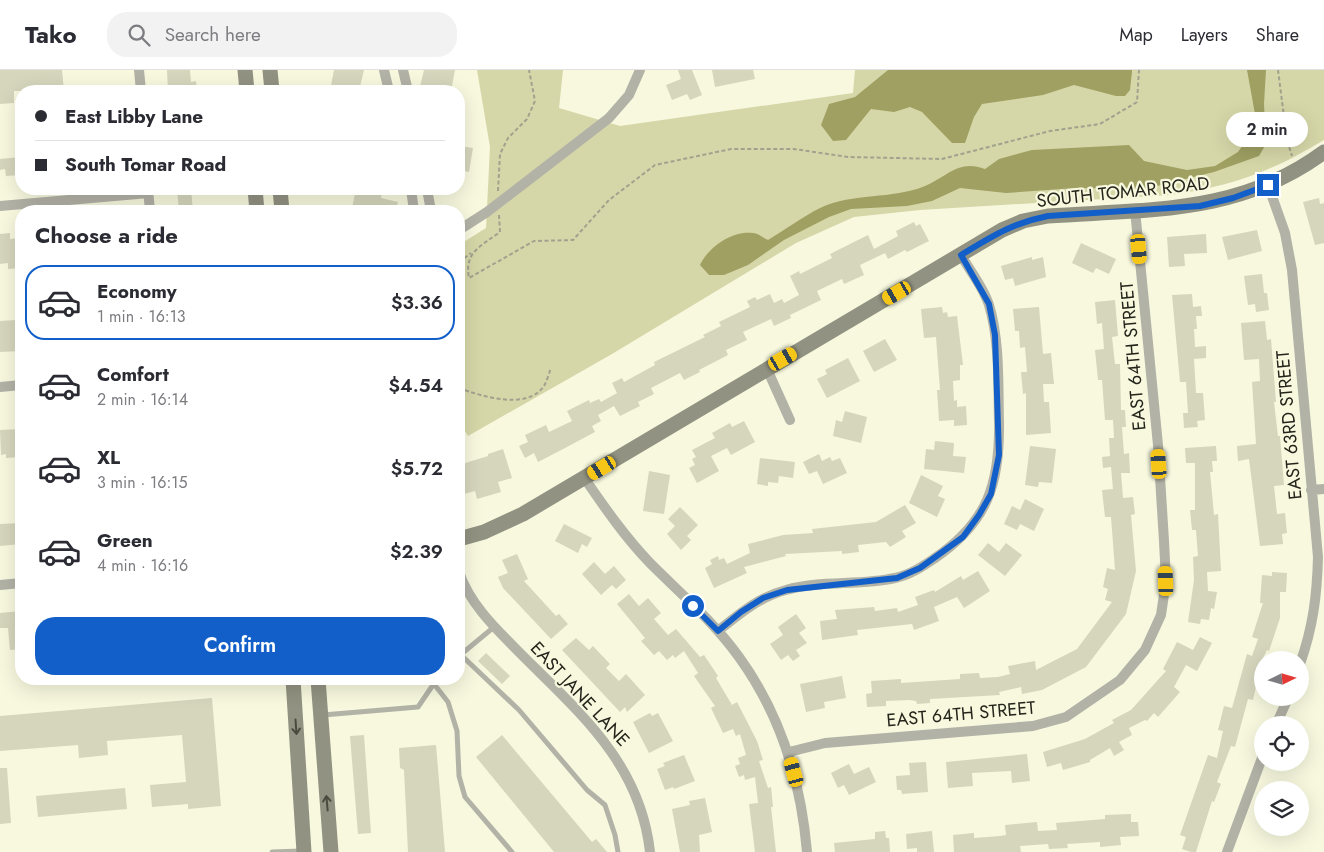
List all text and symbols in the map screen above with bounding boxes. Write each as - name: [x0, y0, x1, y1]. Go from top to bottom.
- search box: [107, 12, 457, 57]
- text: Tako: [25, 17, 77, 52]
- icon: search: [125, 21, 153, 49]
- text: Search here: [165, 21, 261, 48]
- text: Map: [1119, 22, 1153, 48]
- text: Layers: [1181, 22, 1228, 48]
- text: Share: [1256, 22, 1299, 48]
- text: East Libby Lane: [65, 103, 203, 130]
- callout: 2 min: [1227, 112, 1309, 148]
- text: 2 min: [1246, 118, 1288, 141]
- text: South Tomar Road: [65, 151, 226, 178]
- street label: SOUTH TOMAR ROAD: [1035, 170, 1211, 214]
- route end: [1257, 174, 1279, 196]
- text: Choose a ride: [35, 219, 178, 251]
- car: [1130, 233, 1147, 265]
- text: Economy: [97, 278, 177, 305]
- car: [880, 279, 913, 307]
- icon: car: [37, 280, 82, 325]
- street label: EAST 64TH STREET: [1113, 280, 1152, 432]
- text: $3.36: [391, 289, 443, 316]
- text: 1 min · 16:13: [97, 305, 186, 328]
- car: [766, 345, 799, 373]
- street label: EAST 63RD STREET: [1269, 349, 1308, 501]
- text: Comfort: [97, 361, 169, 388]
- icon: car: [37, 363, 82, 408]
- text: $4.54: [389, 372, 443, 399]
- text: 2 min · 16:14: [97, 388, 188, 411]
- text: XL: [97, 444, 120, 471]
- icon: car: [37, 446, 82, 491]
- car: [1150, 449, 1167, 479]
- car: [585, 454, 618, 482]
- text: $5.72: [391, 455, 443, 482]
- text: 3 min · 16:15: [97, 471, 187, 494]
- text: Green: [97, 527, 153, 554]
- icon: car: [37, 529, 82, 574]
- text: $2.39: [390, 538, 443, 565]
- text: 4 min · 16:16: [97, 554, 188, 577]
- car: [1157, 566, 1174, 596]
- route start: [682, 595, 704, 617]
- button: Confirm: [35, 617, 445, 675]
- street label: EAST JANE LANE: [524, 636, 636, 752]
- north arrow: [1254, 651, 1309, 706]
- map controls: [1254, 651, 1309, 836]
- street label: EAST 64TH STREET: [885, 694, 1037, 733]
- button: locate: [1254, 716, 1309, 771]
- one-way arrow: [291, 719, 301, 735]
- car: [782, 756, 805, 788]
- button: layers: [1254, 781, 1309, 836]
- one-way arrow: [323, 796, 332, 812]

